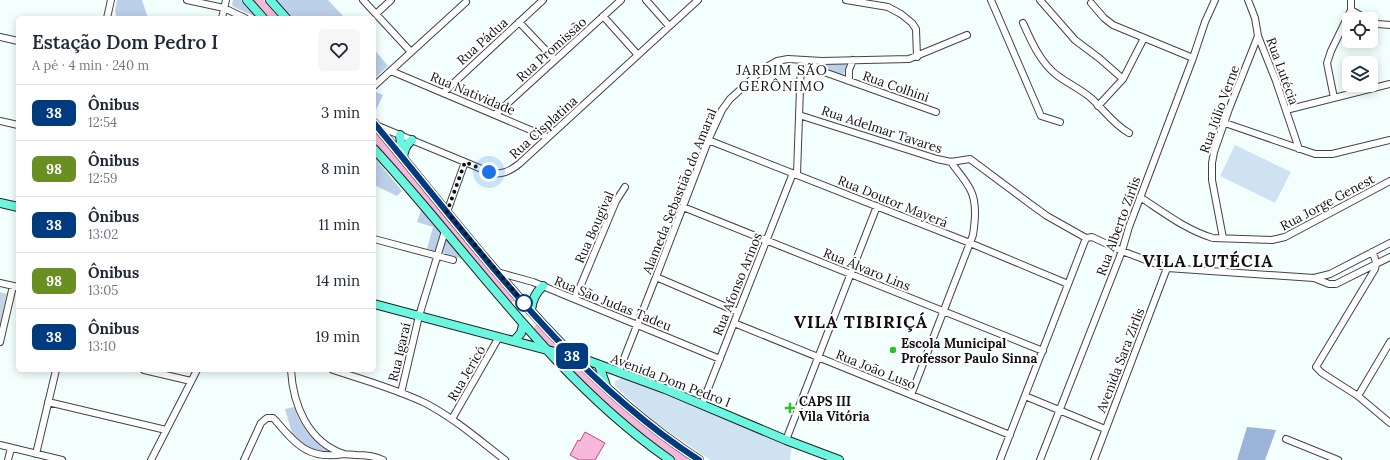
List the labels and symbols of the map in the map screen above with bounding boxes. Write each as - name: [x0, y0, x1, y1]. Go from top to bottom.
- street label: Rua Promissão: [513, 13, 590, 85]
- street label: Rua Pádua: [453, 14, 512, 69]
- street label: Rua Lutécia: [1262, 35, 1303, 108]
- district label: JARDIM SÃO GERÔNIMO: [735, 61, 828, 95]
- street label: Rua Júlio Verne: [1196, 63, 1243, 156]
- street label: Rua Colhini: [860, 67, 932, 106]
- street label: Rua Natividade: [428, 68, 518, 119]
- street label: Rua Cisplatina: [506, 92, 581, 162]
- street label: Rua Adelmar Tavares: [819, 102, 945, 157]
- street label: Alameda Sebastião do Amaral: [638, 105, 721, 277]
- your location: [479, 162, 499, 182]
- street label: Rua Jorge Genest: [1277, 170, 1377, 234]
- street label: Rua Doutor Mayerá: [835, 172, 951, 231]
- street label: Rua Alberto Zirlis: [1093, 174, 1144, 278]
- street label: Rua Bougival: [571, 188, 618, 266]
- street label: Rua Afonso Arinos: [709, 230, 766, 338]
- street label: Rua Álvaro Lins: [821, 244, 913, 295]
- district label: VILA LUTÉCIA: [1142, 250, 1274, 272]
- street label: Rua São Judas Tadeu: [552, 272, 674, 335]
- unlabelled marker: [515, 294, 533, 312]
- street label: Avenida Sara Zirlis: [1092, 305, 1148, 416]
- district label: VILA TIBIRIÇÁ: [794, 311, 928, 333]
- street label: Rua Igaraí: [384, 321, 415, 383]
- place label: Escola Municipal Professor Paulo Sinna: [901, 335, 1037, 367]
- street label: Rua Jericó: [444, 342, 489, 404]
- line badge: 38: [554, 343, 590, 369]
- marker: Escola Municipal Professor Paulo Sinna: [888, 345, 898, 355]
- street label: Rua João Luso: [833, 346, 919, 393]
- street label: Avenida Dom Pedro I: [608, 349, 733, 411]
- place label: CAPS III Vila Vitória: [799, 393, 870, 425]
- marker: CAPS III Vila Vitória: [784, 402, 796, 414]

